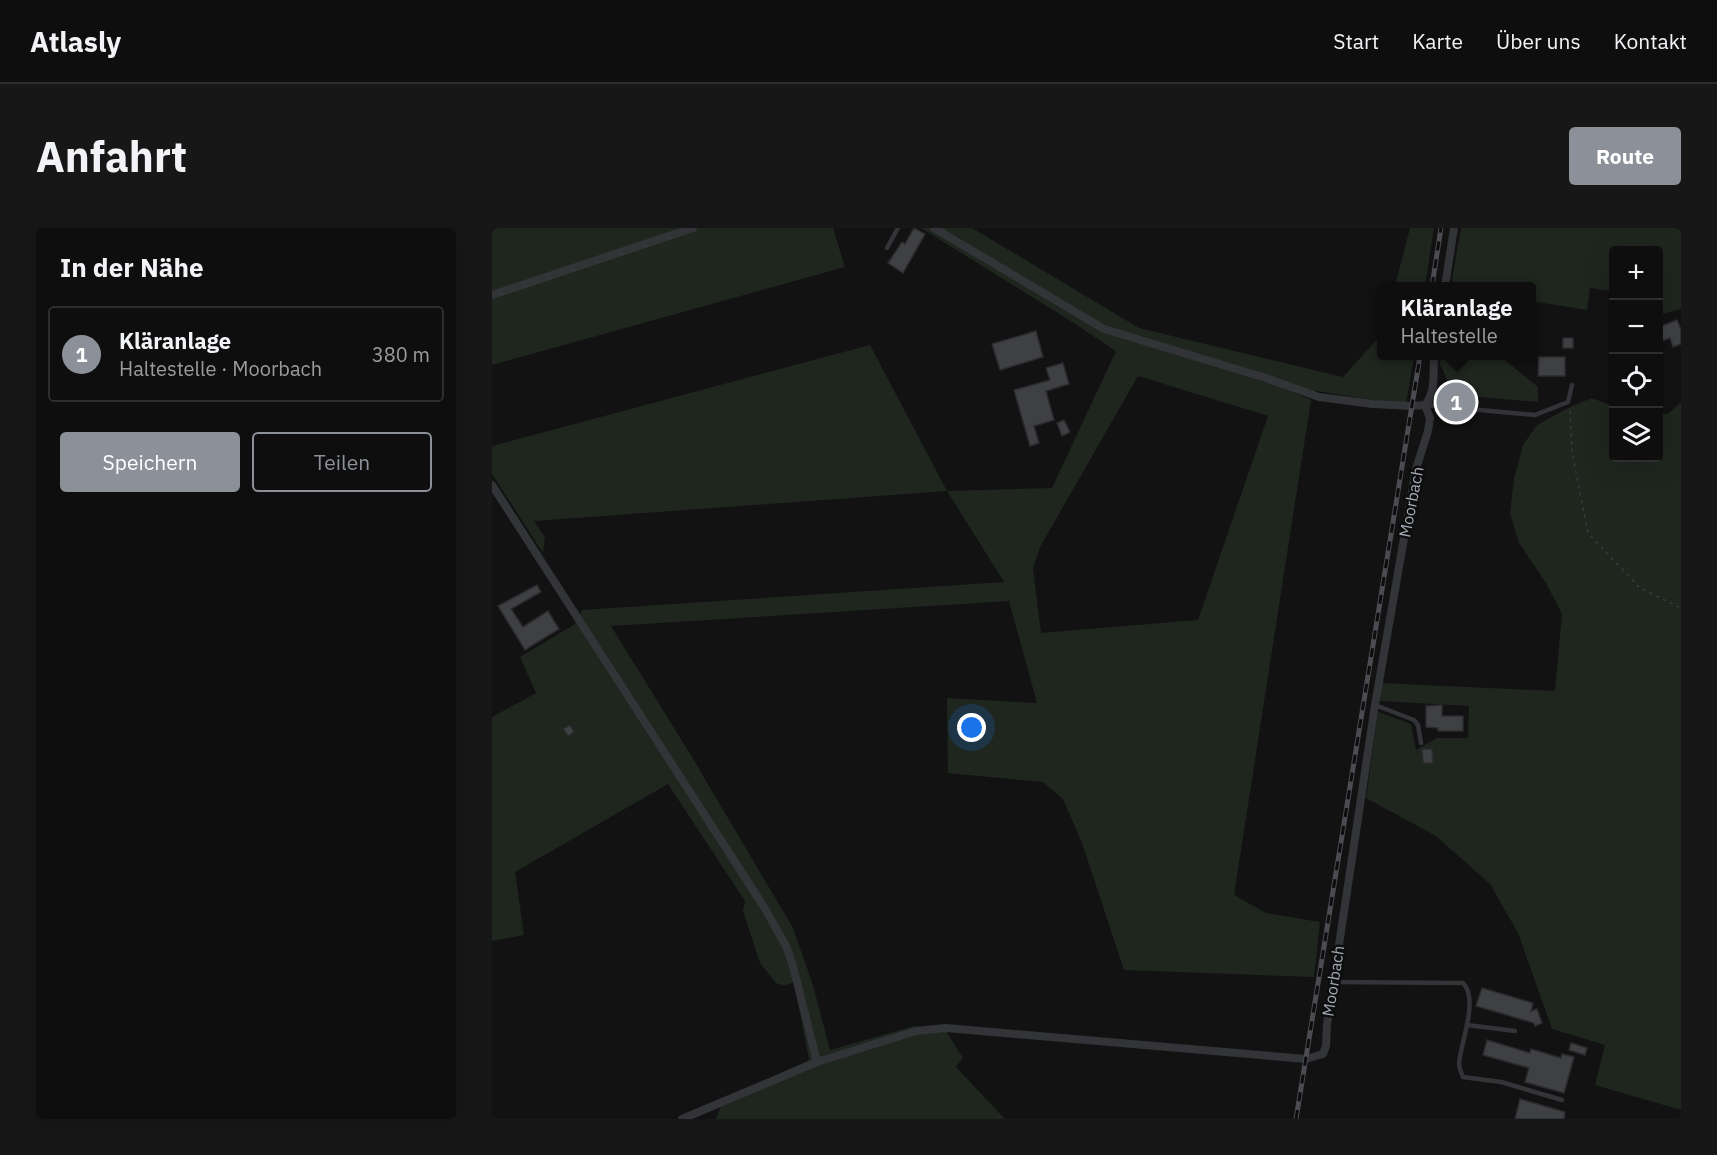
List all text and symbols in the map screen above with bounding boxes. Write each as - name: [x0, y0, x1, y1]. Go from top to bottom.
- text: Atlasly: [30, 23, 121, 60]
- text: Start: [1333, 27, 1379, 55]
- text: Karte: [1412, 27, 1463, 55]
- text: Über uns: [1496, 27, 1581, 55]
- text: Kontakt: [1614, 27, 1687, 55]
- button: Route: [1569, 127, 1681, 185]
- text: Anfahrt: [36, 129, 187, 184]
- map controls: [1609, 246, 1663, 462]
- button: +: [1609, 246, 1663, 300]
- text: In der Nähe: [60, 250, 204, 284]
- popup: [1377, 282, 1536, 360]
- text: Kläranlage: [1400, 293, 1513, 322]
- button: −: [1609, 300, 1663, 354]
- text: Haltestelle: [1400, 322, 1498, 349]
- text: Kläranlage: [119, 326, 231, 355]
- text: 1: [76, 341, 88, 368]
- text: 380 m: [372, 341, 430, 368]
- button: locate: [1609, 354, 1663, 408]
- text: Haltestelle · Moorbach: [119, 355, 322, 382]
- pin: 1: [1436, 380, 1476, 424]
- button: layers: [1609, 408, 1663, 462]
- button: Speichern: [60, 432, 240, 492]
- button: Teilen: [252, 432, 432, 492]
- street label: Moorbach: [1394, 465, 1428, 539]
- your location: [957, 713, 986, 742]
- street label: Moorbach: [1318, 944, 1348, 1018]

